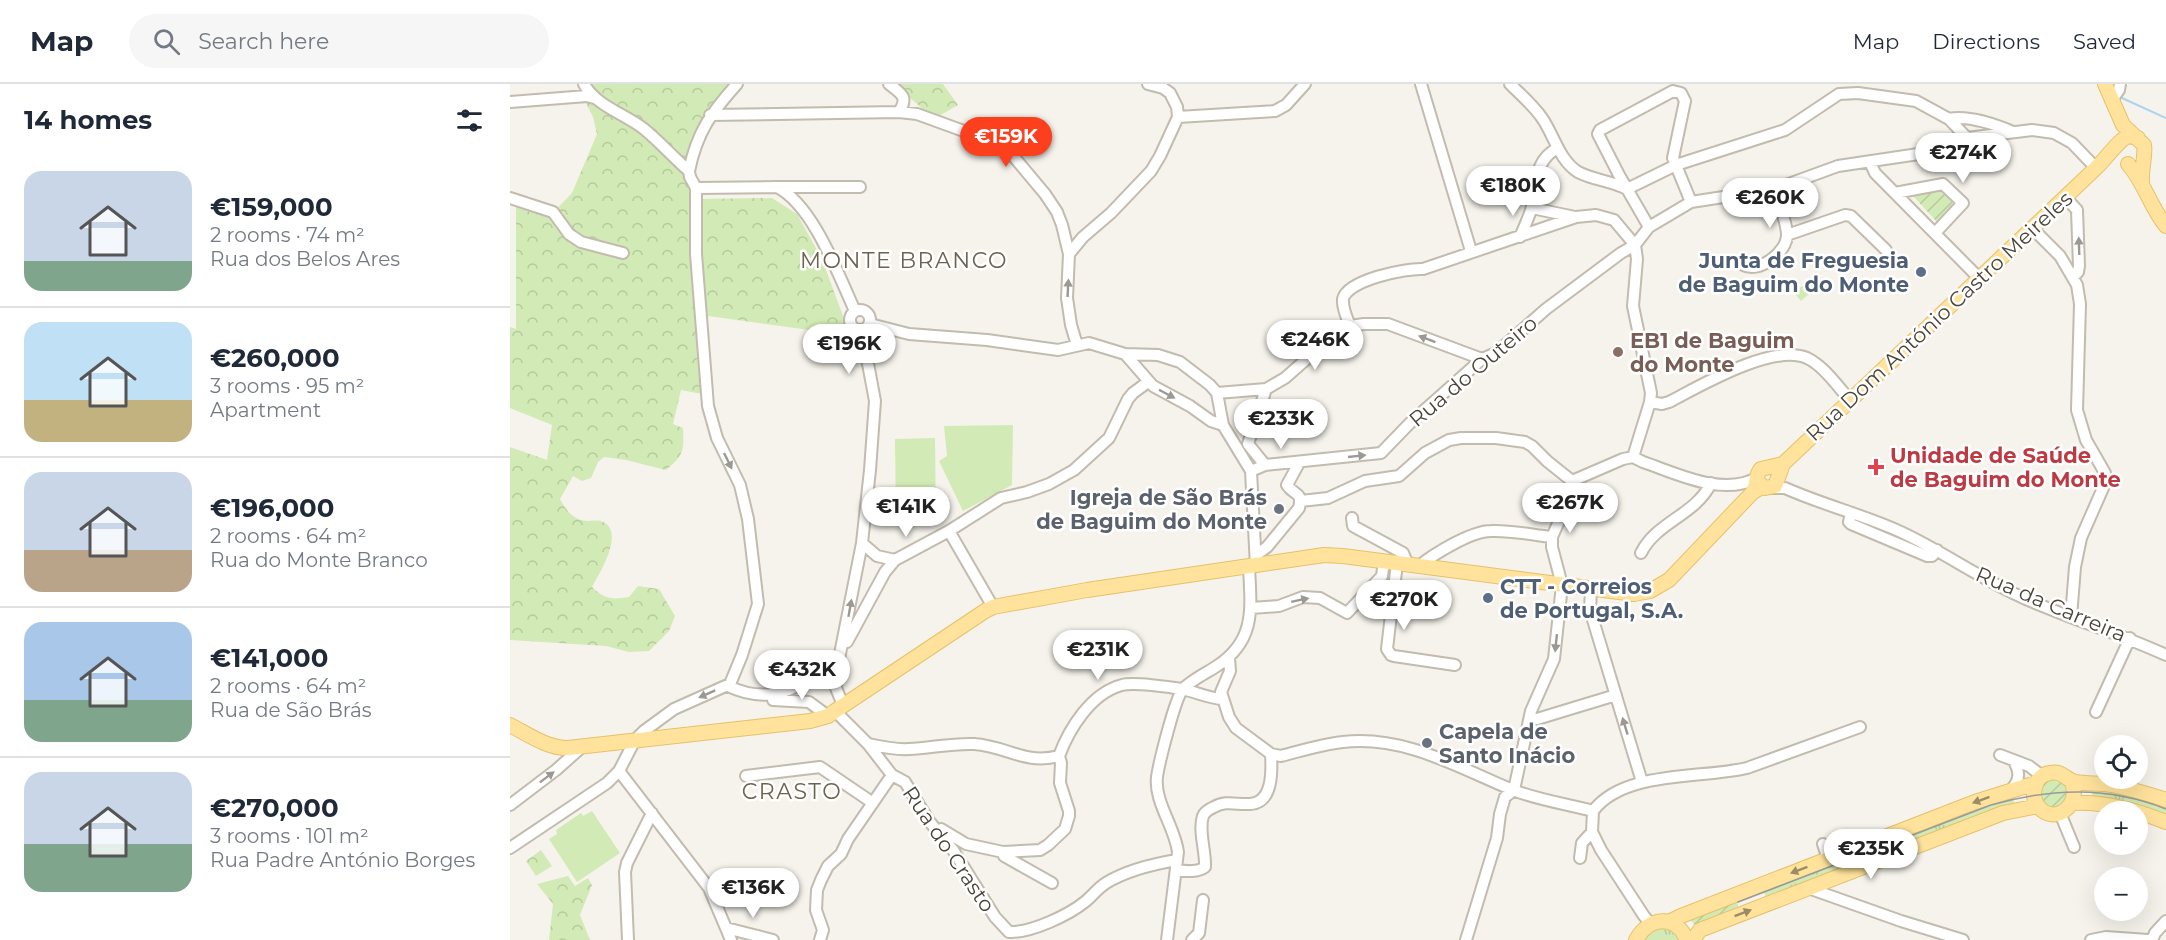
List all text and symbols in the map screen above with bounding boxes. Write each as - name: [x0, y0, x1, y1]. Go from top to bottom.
- search box: [129, 14, 549, 68]
- text: Map: [30, 24, 93, 58]
- icon: search: [150, 25, 183, 58]
- text: Search here: [198, 28, 329, 55]
- text: Map: [1853, 29, 1899, 54]
- text: Directions: [1932, 29, 2040, 54]
- text: Saved: [2073, 29, 2136, 54]
- text: 14 homes: [24, 104, 152, 136]
- icon: filters: [453, 104, 486, 137]
- pin: €159K: [964, 117, 1048, 168]
- text: €159K: [974, 124, 1038, 148]
- pin: €274K: [1921, 133, 2005, 184]
- text: €274K: [1929, 140, 1997, 164]
- pin: €180K: [1471, 166, 1555, 217]
- text: €180K: [1480, 173, 1546, 197]
- pin: €260K: [1728, 178, 1812, 229]
- text: €260K: [1735, 185, 1805, 209]
- street label: Rua Dom António Castro Meireles: [1801, 186, 2077, 446]
- text: €159,000: [210, 191, 333, 223]
- icon: home: [72, 195, 144, 267]
- text: 2 rooms · 74 m²: [210, 223, 365, 247]
- one-way arrow: [2074, 236, 2083, 255]
- text: Rua dos Belos Ares: [210, 247, 400, 271]
- district label: MONTE BRANCO: [800, 247, 1008, 274]
- place label: Junta de Freguesia de Baguim do Monte: [1678, 248, 1909, 297]
- marker: Junta de Freguesia de Baguim do Monte: [1914, 265, 1928, 279]
- one-way arrow: [1063, 278, 1072, 297]
- street label: Rua do Outeiro: [1404, 310, 1542, 432]
- pin: €246K: [1273, 320, 1357, 371]
- pin: €196K: [807, 324, 891, 375]
- text: €246K: [1280, 327, 1350, 351]
- place label: EB1 de Baguim do Monte: [1630, 328, 1795, 377]
- text: €196K: [817, 331, 881, 355]
- one-way arrow: [1418, 334, 1436, 344]
- text: €260,000: [210, 342, 340, 374]
- marker: EB1 de Baguim do Monte: [1611, 345, 1625, 359]
- icon: home: [72, 346, 144, 418]
- text: 3 rooms · 95 m²: [210, 374, 364, 398]
- one-way arrow: [1158, 389, 1175, 399]
- text: Apartment: [210, 398, 321, 422]
- pin: €233K: [1239, 399, 1323, 450]
- text: €233K: [1248, 406, 1314, 430]
- place label: Unidade de Saúde de Baguim do Monte: [1890, 443, 2121, 492]
- one-way arrow: [1348, 451, 1367, 461]
- one-way arrow: [723, 453, 733, 470]
- marker: Unidade de Saúde de Baguim do Monte: [1867, 458, 1885, 476]
- pin: €267K: [1528, 483, 1612, 534]
- place label: Igreja de São Brás de Baguim do Monte: [1036, 485, 1267, 534]
- pin: €141K: [864, 487, 948, 538]
- text: €267K: [1536, 490, 1604, 514]
- text: €196,000: [210, 492, 334, 524]
- text: €141K: [876, 494, 936, 518]
- icon: home: [72, 496, 144, 568]
- marker: Igreja de São Brás de Baguim do Monte: [1272, 502, 1286, 516]
- text: 2 rooms · 64 m²: [210, 524, 366, 548]
- text: Rua do Monte Branco: [210, 548, 428, 572]
- street label: Rua da Carreira: [1972, 561, 2130, 647]
- place label: CTT - Correios de Portugal, S.A.: [1500, 574, 1683, 623]
- pin: €270K: [1362, 580, 1446, 631]
- text: €270K: [1370, 587, 1438, 611]
- marker: CTT - Correios de Portugal, S.A.: [1481, 591, 1495, 605]
- one-way arrow: [1291, 595, 1310, 604]
- one-way arrow: [846, 598, 855, 617]
- pin: €231K: [1056, 630, 1140, 681]
- one-way arrow: [1551, 634, 1561, 653]
- text: €231K: [1067, 637, 1129, 661]
- text: €141,000: [210, 642, 328, 674]
- icon: home: [72, 646, 144, 718]
- pin: €432K: [760, 650, 844, 701]
- text: €432K: [768, 657, 836, 681]
- text: 2 rooms · 64 m²: [210, 674, 366, 698]
- one-way arrow: [698, 689, 715, 698]
- text: Rua de São Brás: [210, 698, 372, 722]
- one-way arrow: [1620, 717, 1629, 735]
- place label: Capela de Santo Inácio: [1439, 719, 1575, 768]
- map controls: [2094, 735, 2148, 921]
- button: locate: [2094, 735, 2148, 789]
- marker: Capela de Santo Inácio: [1420, 736, 1434, 750]
- one-way arrow: [539, 771, 555, 783]
- district label: CRASTO: [742, 778, 842, 805]
- street label: Rua do Crasto: [898, 781, 1000, 917]
- text: €270,000: [210, 792, 339, 824]
- one-way arrow: [1971, 795, 1989, 805]
- icon: home: [72, 796, 144, 868]
- button: +: [2094, 801, 2148, 855]
- text: 3 rooms · 101 m²: [210, 824, 369, 848]
- pin: €235K: [1829, 829, 1913, 880]
- text: €235K: [1838, 836, 1904, 860]
- text: Rua Padre António Borges: [210, 848, 475, 872]
- one-way arrow: [1789, 865, 1807, 875]
- button: −: [2094, 867, 2148, 921]
- pin: €136K: [711, 868, 795, 919]
- text: €136K: [721, 875, 785, 899]
- one-way arrow: [1734, 908, 1752, 918]

